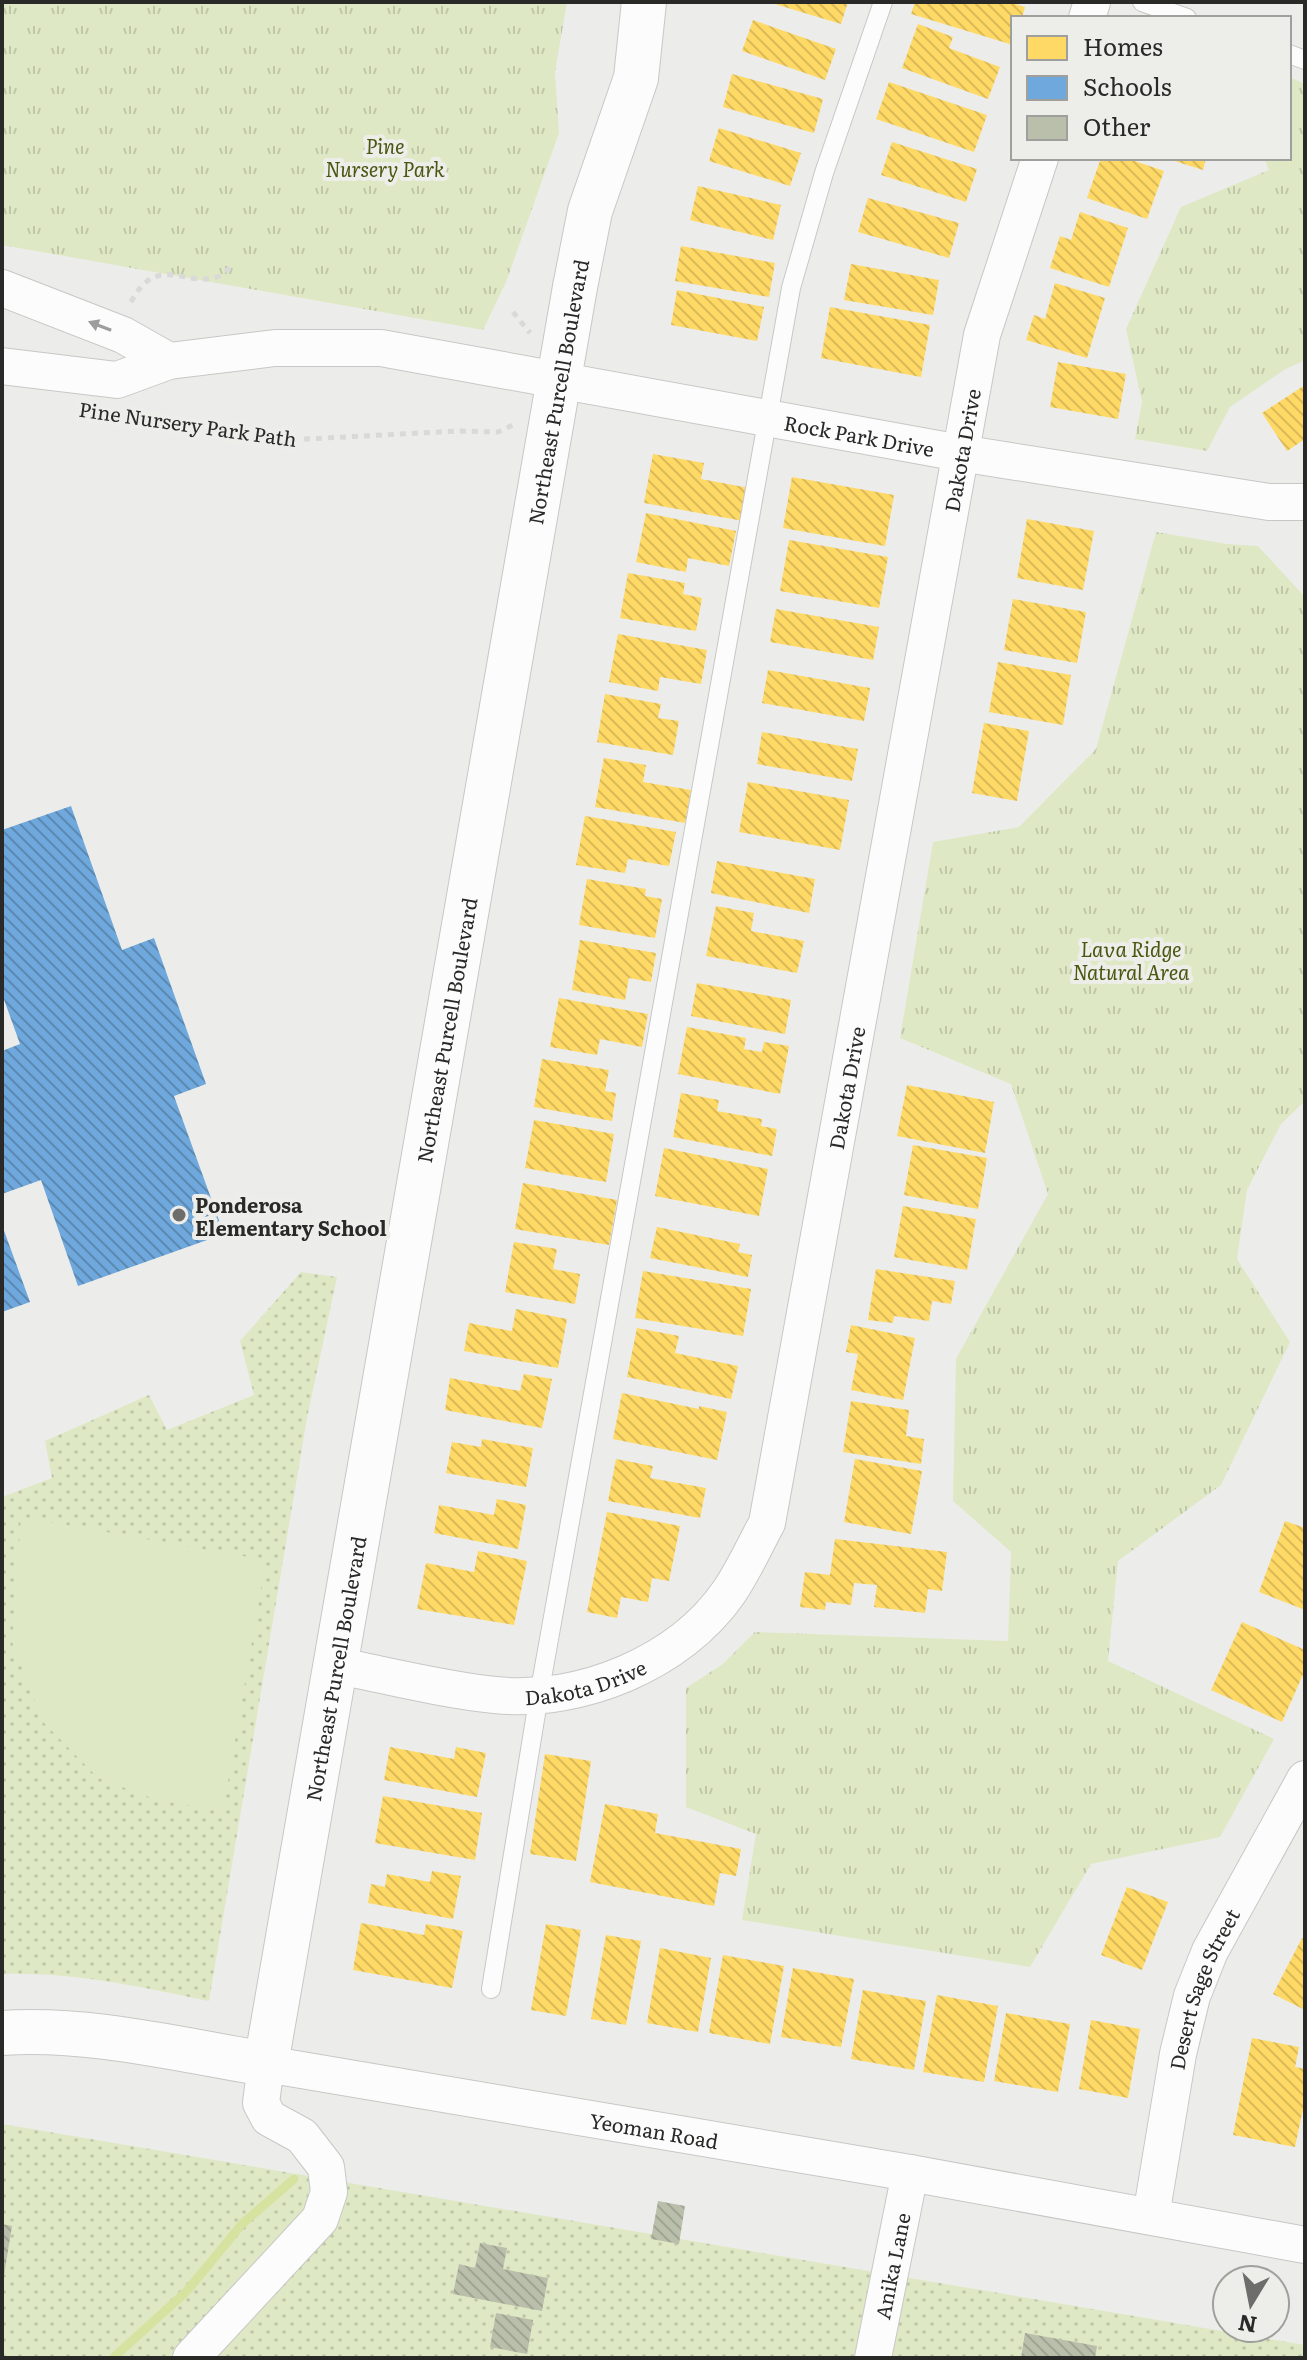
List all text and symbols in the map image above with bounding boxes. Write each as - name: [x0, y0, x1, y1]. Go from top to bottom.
- legend: [1011, 16, 1291, 160]
- text: Homes: [1083, 28, 1163, 63]
- text: Schools: [1083, 68, 1172, 103]
- text: Other: [1083, 108, 1151, 143]
- park label: Pine Nursery Park: [325, 130, 445, 183]
- street label: Northeast Purcell Boulevard: [519, 256, 595, 527]
- one-way arrow: [88, 319, 112, 332]
- street label: Dakota Drive: [935, 386, 987, 514]
- street label: Pine Nursery Park Path: [77, 393, 299, 453]
- street label: Rock Park Drive: [782, 406, 937, 463]
- street label: Northeast Purcell Boulevard: [408, 895, 484, 1165]
- park label: Lava Ridge Natural Area: [1073, 933, 1190, 986]
- street label: Dakota Drive: [820, 1024, 872, 1152]
- place label: Ponderosa Elementary School: [195, 1189, 387, 1242]
- marker: Ponderosa Elementary School: [170, 1206, 188, 1224]
- street label: Northeast Purcell Boulevard: [297, 1533, 373, 1804]
- street label: Dakota Drive: [524, 1651, 651, 1711]
- street label: Desert Sage Street: [1161, 1902, 1246, 2072]
- street label: Yeoman Road: [587, 2104, 721, 2155]
- street label: Anika Lane: [866, 2210, 917, 2322]
- north arrow: [1211, 2264, 1291, 2344]
- text: N: [1235, 2307, 1259, 2343]

